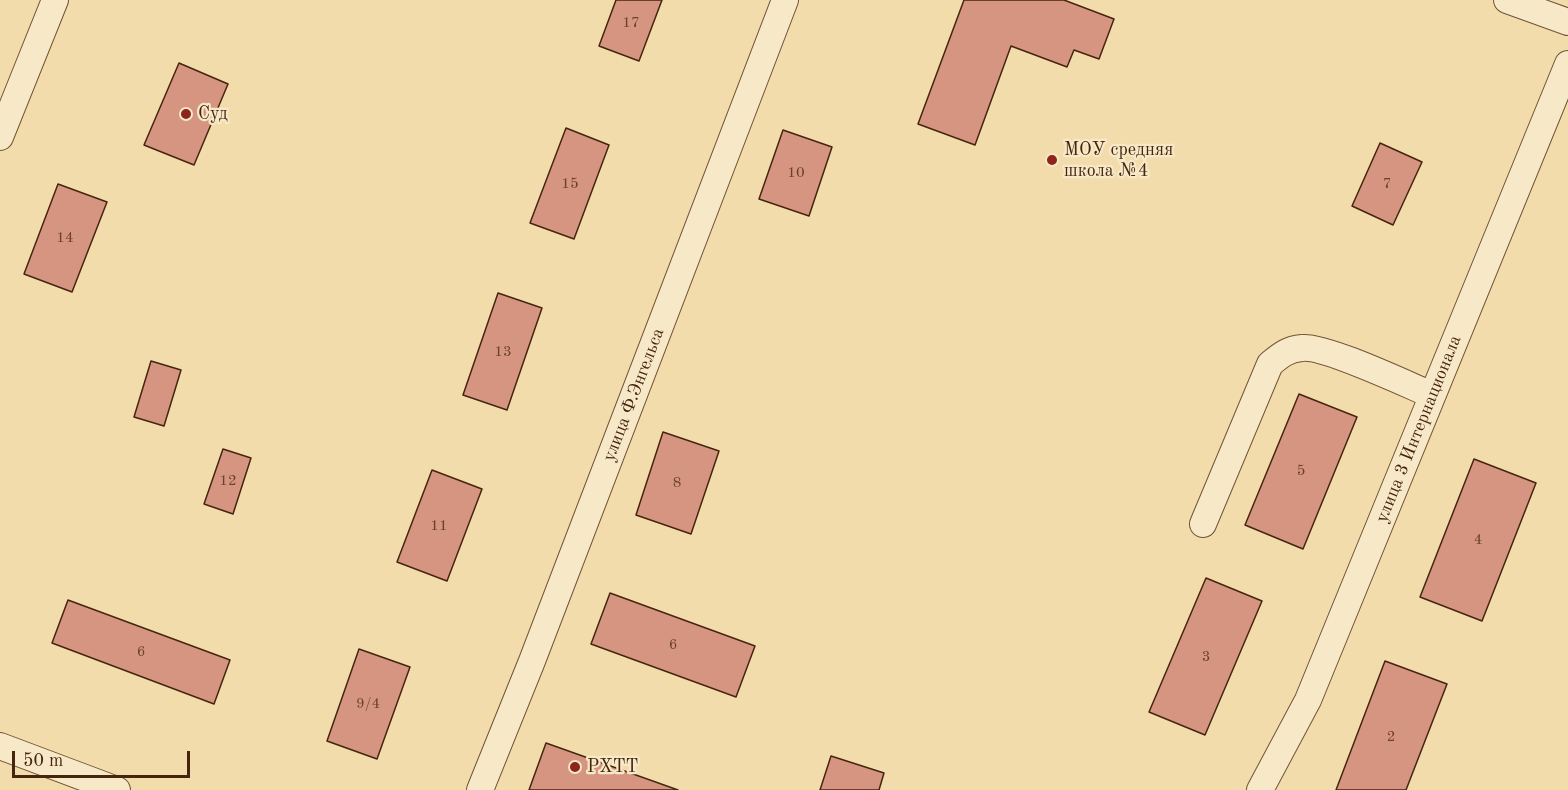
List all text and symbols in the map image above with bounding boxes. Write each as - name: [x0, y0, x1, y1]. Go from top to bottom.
- house number: 17: [622, 14, 640, 32]
- place label: Суд: [198, 103, 228, 125]
- marker: Суд: [179, 107, 193, 121]
- place label: МОУ средняя школа №4: [1064, 139, 1173, 182]
- marker: МОУ средняя школа №4: [1045, 153, 1059, 167]
- house number: 10: [787, 164, 805, 182]
- house number: 15: [561, 175, 579, 193]
- house number: 7: [1383, 175, 1391, 193]
- house number: 14: [56, 229, 74, 247]
- street label: улица Ф.Энгельса: [599, 325, 669, 465]
- street label: улица 3 Интернационала: [1371, 332, 1467, 526]
- house number: 13: [494, 343, 512, 361]
- house number: 5: [1297, 462, 1305, 480]
- house number: 12: [219, 472, 237, 490]
- house number: 8: [673, 474, 681, 492]
- house number: 11: [430, 517, 448, 535]
- house number: 4: [1474, 531, 1482, 549]
- house number: 6: [669, 636, 677, 654]
- house number: 6: [137, 643, 145, 661]
- house number: 3: [1202, 648, 1210, 666]
- house number: 9/4: [356, 695, 380, 713]
- house number: 2: [1387, 728, 1395, 746]
- scale bar: [15, 739, 194, 777]
- text: 50 m: [23, 752, 63, 770]
- place label: РХТТ: [587, 756, 638, 778]
- marker: РХТТ: [568, 760, 582, 774]

